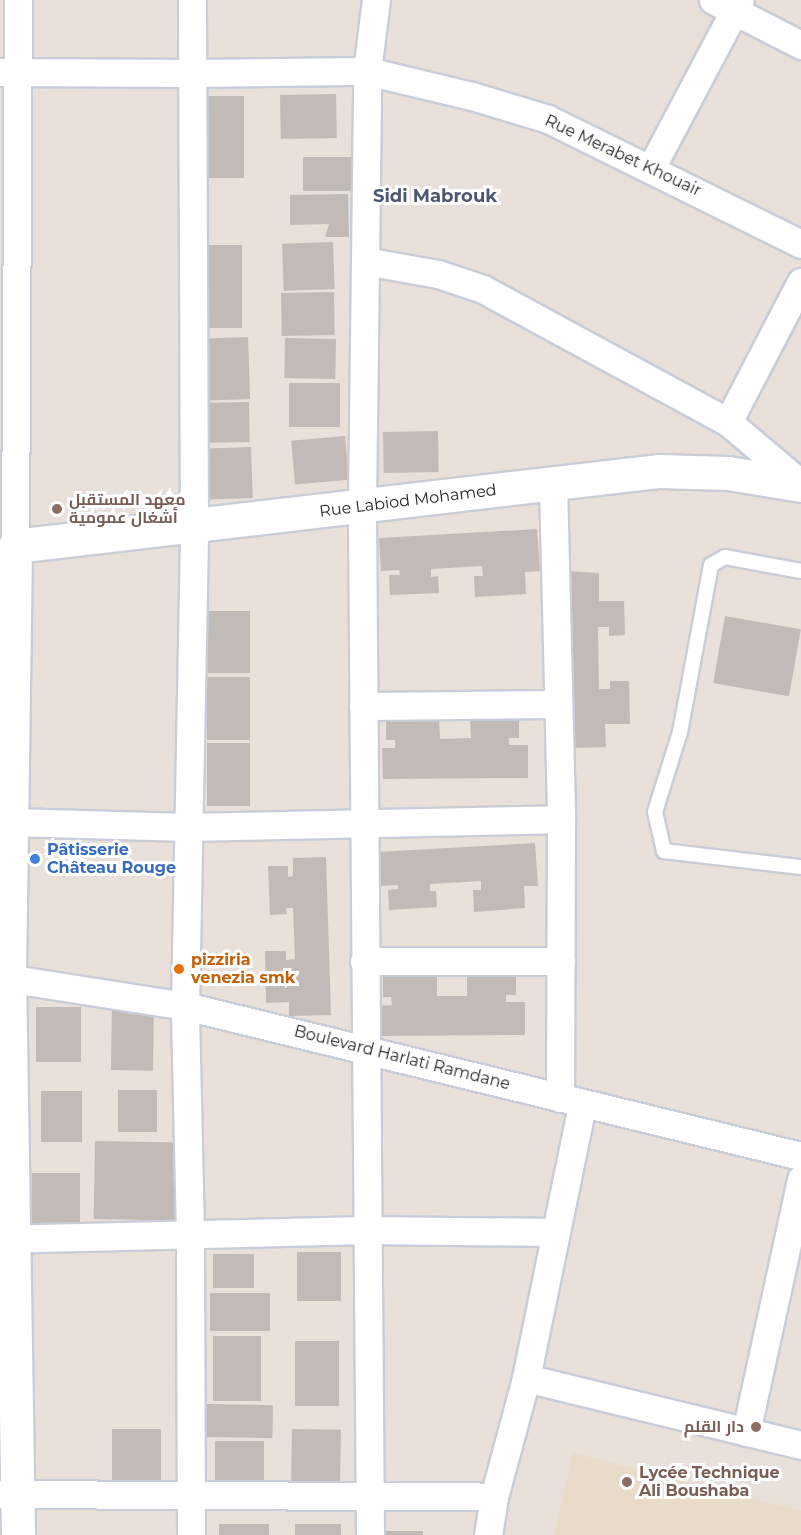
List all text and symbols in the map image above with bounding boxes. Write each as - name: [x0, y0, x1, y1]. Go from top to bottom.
- street label: Rue Merabet Khouair: [542, 111, 704, 201]
- district label: Sidi Mabrouk: [373, 185, 497, 207]
- street label: Rue Labiod Mohamed: [318, 481, 498, 521]
- place label: معهد المستقبل أشغال عمومية: [69, 490, 186, 528]
- marker: معهد المستقبل أشغال عمومية: [50, 502, 64, 516]
- place label: Pâtisserie Château Rouge: [47, 840, 176, 878]
- marker: Pâtisserie Château Rouge: [28, 852, 42, 866]
- place label: pizziria venezia smk: [191, 950, 295, 988]
- marker: pizziria venezia smk: [172, 962, 186, 976]
- street label: Boulevard Harlati Ramdane: [292, 1022, 512, 1094]
- place label: دار القلم: [684, 1417, 744, 1437]
- marker: دار القلم: [749, 1420, 763, 1434]
- place label: Lycée Technique Ali Boushaba: [639, 1463, 780, 1501]
- marker: Lycée Technique Ali Boushaba: [620, 1475, 634, 1489]

